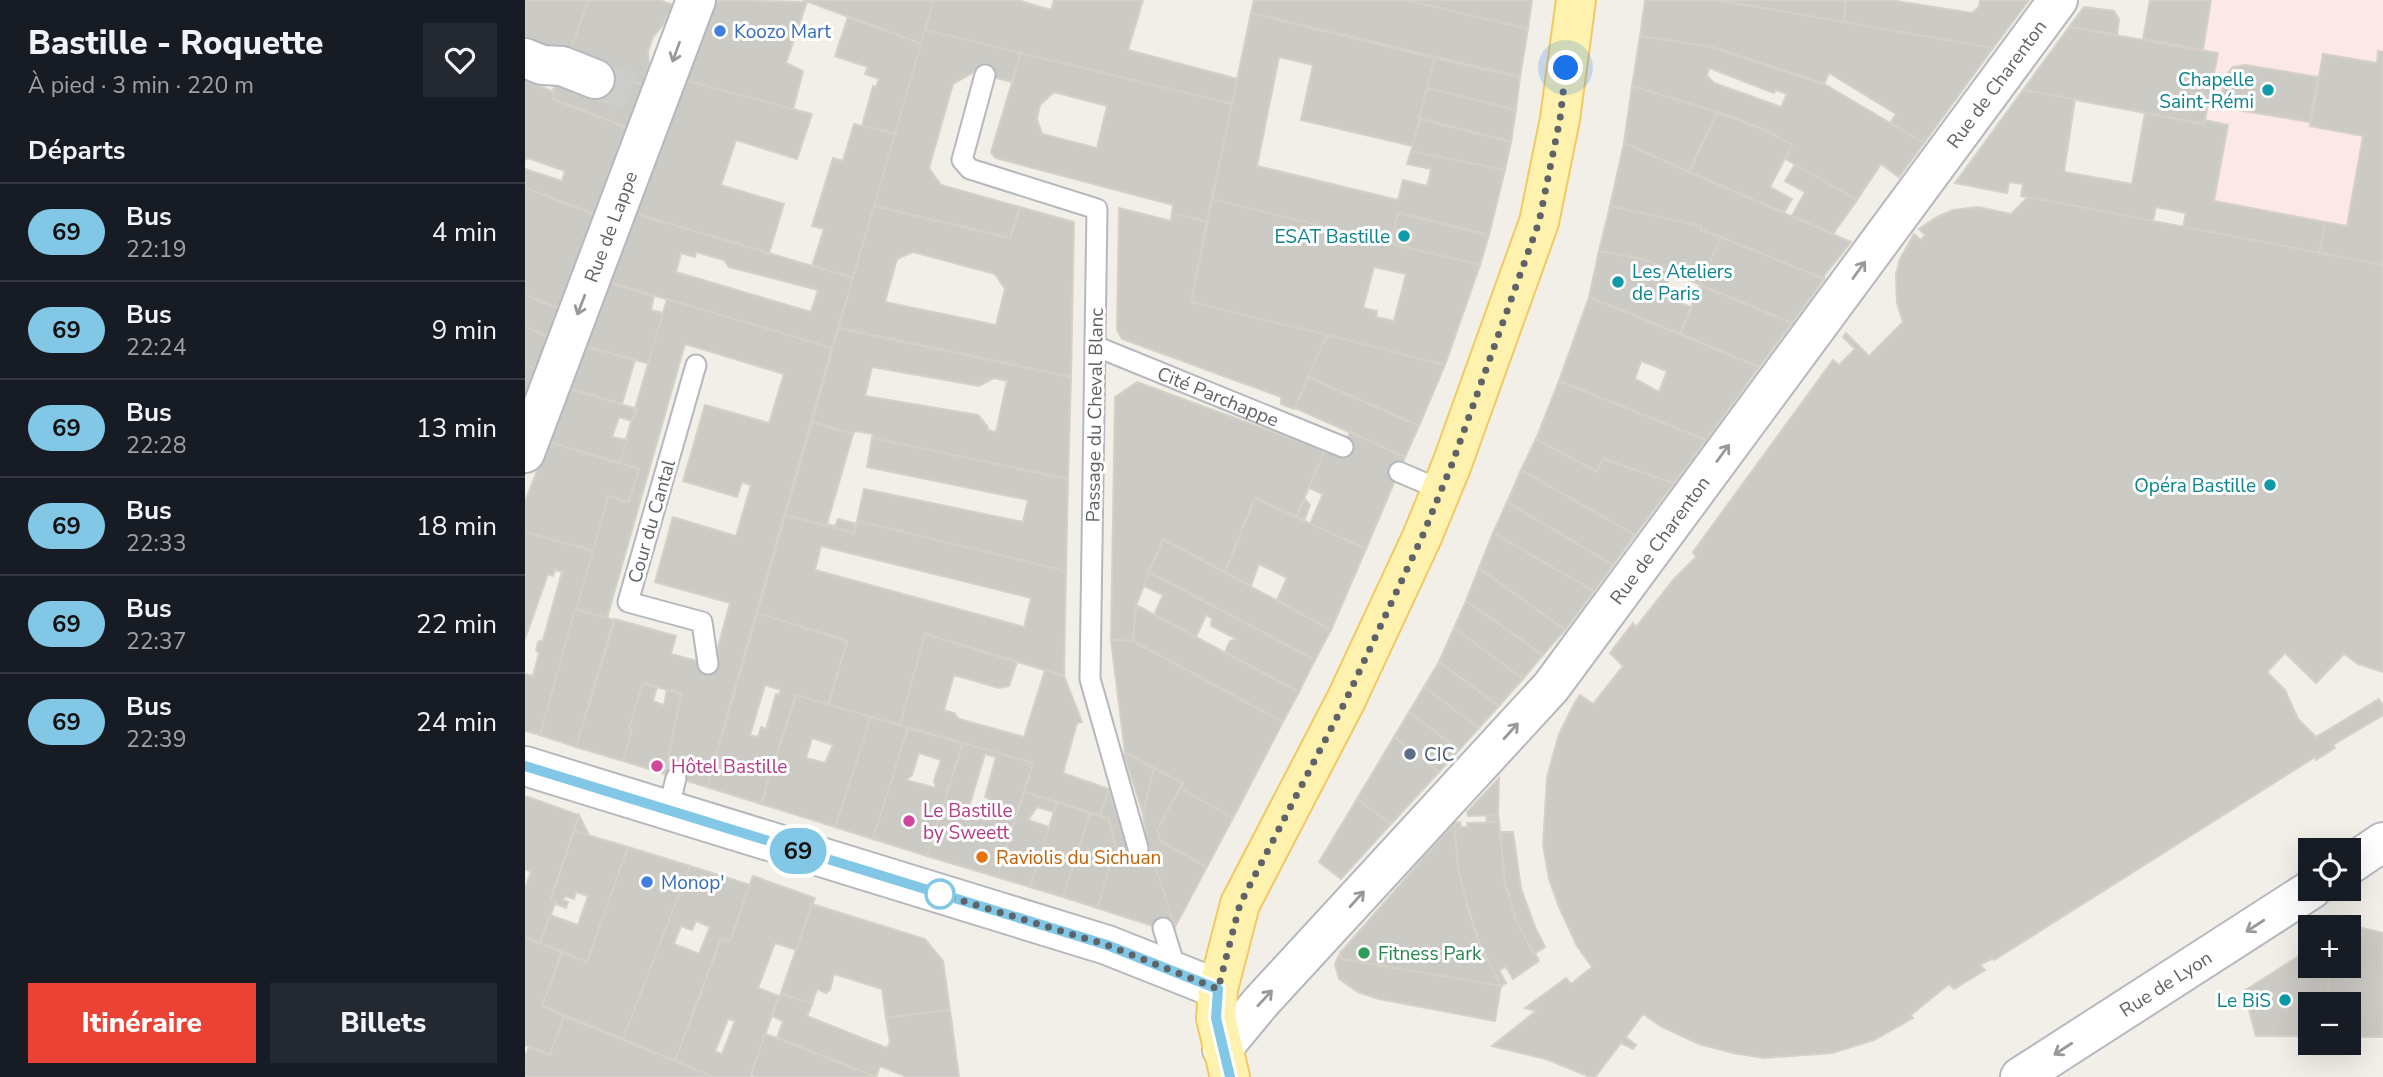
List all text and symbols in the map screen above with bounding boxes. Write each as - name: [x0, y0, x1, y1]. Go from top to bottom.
- street label: Rue de Charenton: [1941, 15, 2053, 154]
- place label: Koozo Mart: [734, 19, 831, 45]
- text: Bastille - Roquette: [28, 21, 323, 66]
- button: heart: [423, 23, 497, 97]
- marker: Koozo Mart: [712, 23, 728, 39]
- one-way arrow: [669, 41, 682, 63]
- your location: [1548, 50, 1583, 85]
- place label: Chapelle Saint-Rémi: [2159, 67, 2254, 115]
- text: À pied · 3 min · 220 m: [28, 70, 254, 101]
- marker: Chapelle Saint-Rémi: [2260, 82, 2276, 98]
- text: Départs: [28, 133, 125, 168]
- street label: Rue de Lappe: [579, 168, 644, 286]
- text: Bus: [126, 199, 172, 234]
- text: 4 min: [432, 215, 497, 250]
- text: 69: [52, 216, 81, 248]
- place label: ESAT Bastille: [1274, 224, 1390, 250]
- marker: ESAT Bastille: [1396, 228, 1412, 244]
- text: 22:19: [126, 234, 186, 265]
- place label: Les Ateliers de Paris: [1632, 259, 1733, 307]
- one-way arrow: [1851, 261, 1866, 280]
- marker: Les Ateliers de Paris: [1610, 274, 1626, 290]
- one-way arrow: [574, 294, 586, 316]
- text: Bus: [126, 297, 172, 332]
- street label: Passage du Cheval Blanc: [1080, 307, 1110, 523]
- text: 9 min: [432, 313, 497, 348]
- text: 69: [52, 314, 81, 346]
- text: 22:24: [126, 332, 186, 363]
- street label: Cité Parchappe: [1153, 361, 1282, 433]
- text: Bus: [126, 395, 172, 430]
- text: 13 min: [416, 411, 497, 446]
- text: 69: [52, 412, 81, 444]
- text: 22:28: [126, 430, 186, 461]
- one-way arrow: [1716, 444, 1731, 463]
- street label: Cour du Cantal: [622, 456, 682, 586]
- street label: Rue de Charenton: [1604, 471, 1716, 610]
- place label: Opéra Bastille: [2134, 473, 2256, 499]
- marker: Opéra Bastille: [2262, 477, 2278, 493]
- text: Bus: [126, 493, 172, 528]
- text: 18 min: [416, 509, 497, 544]
- text: 69: [52, 510, 81, 542]
- text: 22:33: [126, 528, 186, 559]
- text: Bus: [126, 591, 172, 626]
- text: 22 min: [416, 607, 497, 642]
- text: 69: [52, 608, 81, 640]
- text: 22:37: [126, 626, 186, 657]
- text: Bus: [126, 689, 172, 724]
- text: 24 min: [416, 705, 497, 740]
- text: 69: [52, 706, 81, 738]
- one-way arrow: [1503, 722, 1519, 740]
- text: 22:39: [126, 724, 186, 755]
- place label: CIC: [1424, 742, 1454, 768]
- marker: CIC: [1402, 746, 1418, 762]
- place label: Hôtel Bastille: [671, 754, 787, 780]
- marker: Hôtel Bastille: [649, 758, 665, 774]
- place label: Le Bastille by Sweett: [923, 798, 1013, 846]
- marker: Le Bastille by Sweett: [901, 813, 917, 829]
- line badge: 69: [767, 828, 829, 874]
- text: 69: [784, 835, 812, 867]
- map controls: [2298, 838, 2361, 1055]
- button: locate: [2298, 838, 2361, 901]
- place label: Raviolis du Sichuan: [996, 845, 1161, 871]
- marker: Raviolis du Sichuan: [974, 849, 990, 865]
- place label: Monop': [661, 870, 724, 896]
- marker: Monop': [639, 874, 655, 890]
- unlabelled marker: [925, 879, 955, 909]
- one-way arrow: [1349, 891, 1366, 908]
- button: +: [2298, 915, 2361, 978]
- one-way arrow: [2245, 920, 2265, 934]
- place label: Fitness Park: [1378, 941, 1482, 967]
- marker: Fitness Park: [1356, 945, 1372, 961]
- street label: Rue de Lyon: [2115, 945, 2217, 1024]
- button: Itinéraire: [28, 983, 256, 1063]
- button: Billets: [270, 983, 497, 1063]
- place label: Le BiS: [2217, 988, 2271, 1014]
- one-way arrow: [1257, 989, 1273, 1007]
- marker: Le BiS: [2277, 992, 2293, 1008]
- button: −: [2298, 992, 2361, 1055]
- one-way arrow: [2054, 1042, 2074, 1056]

